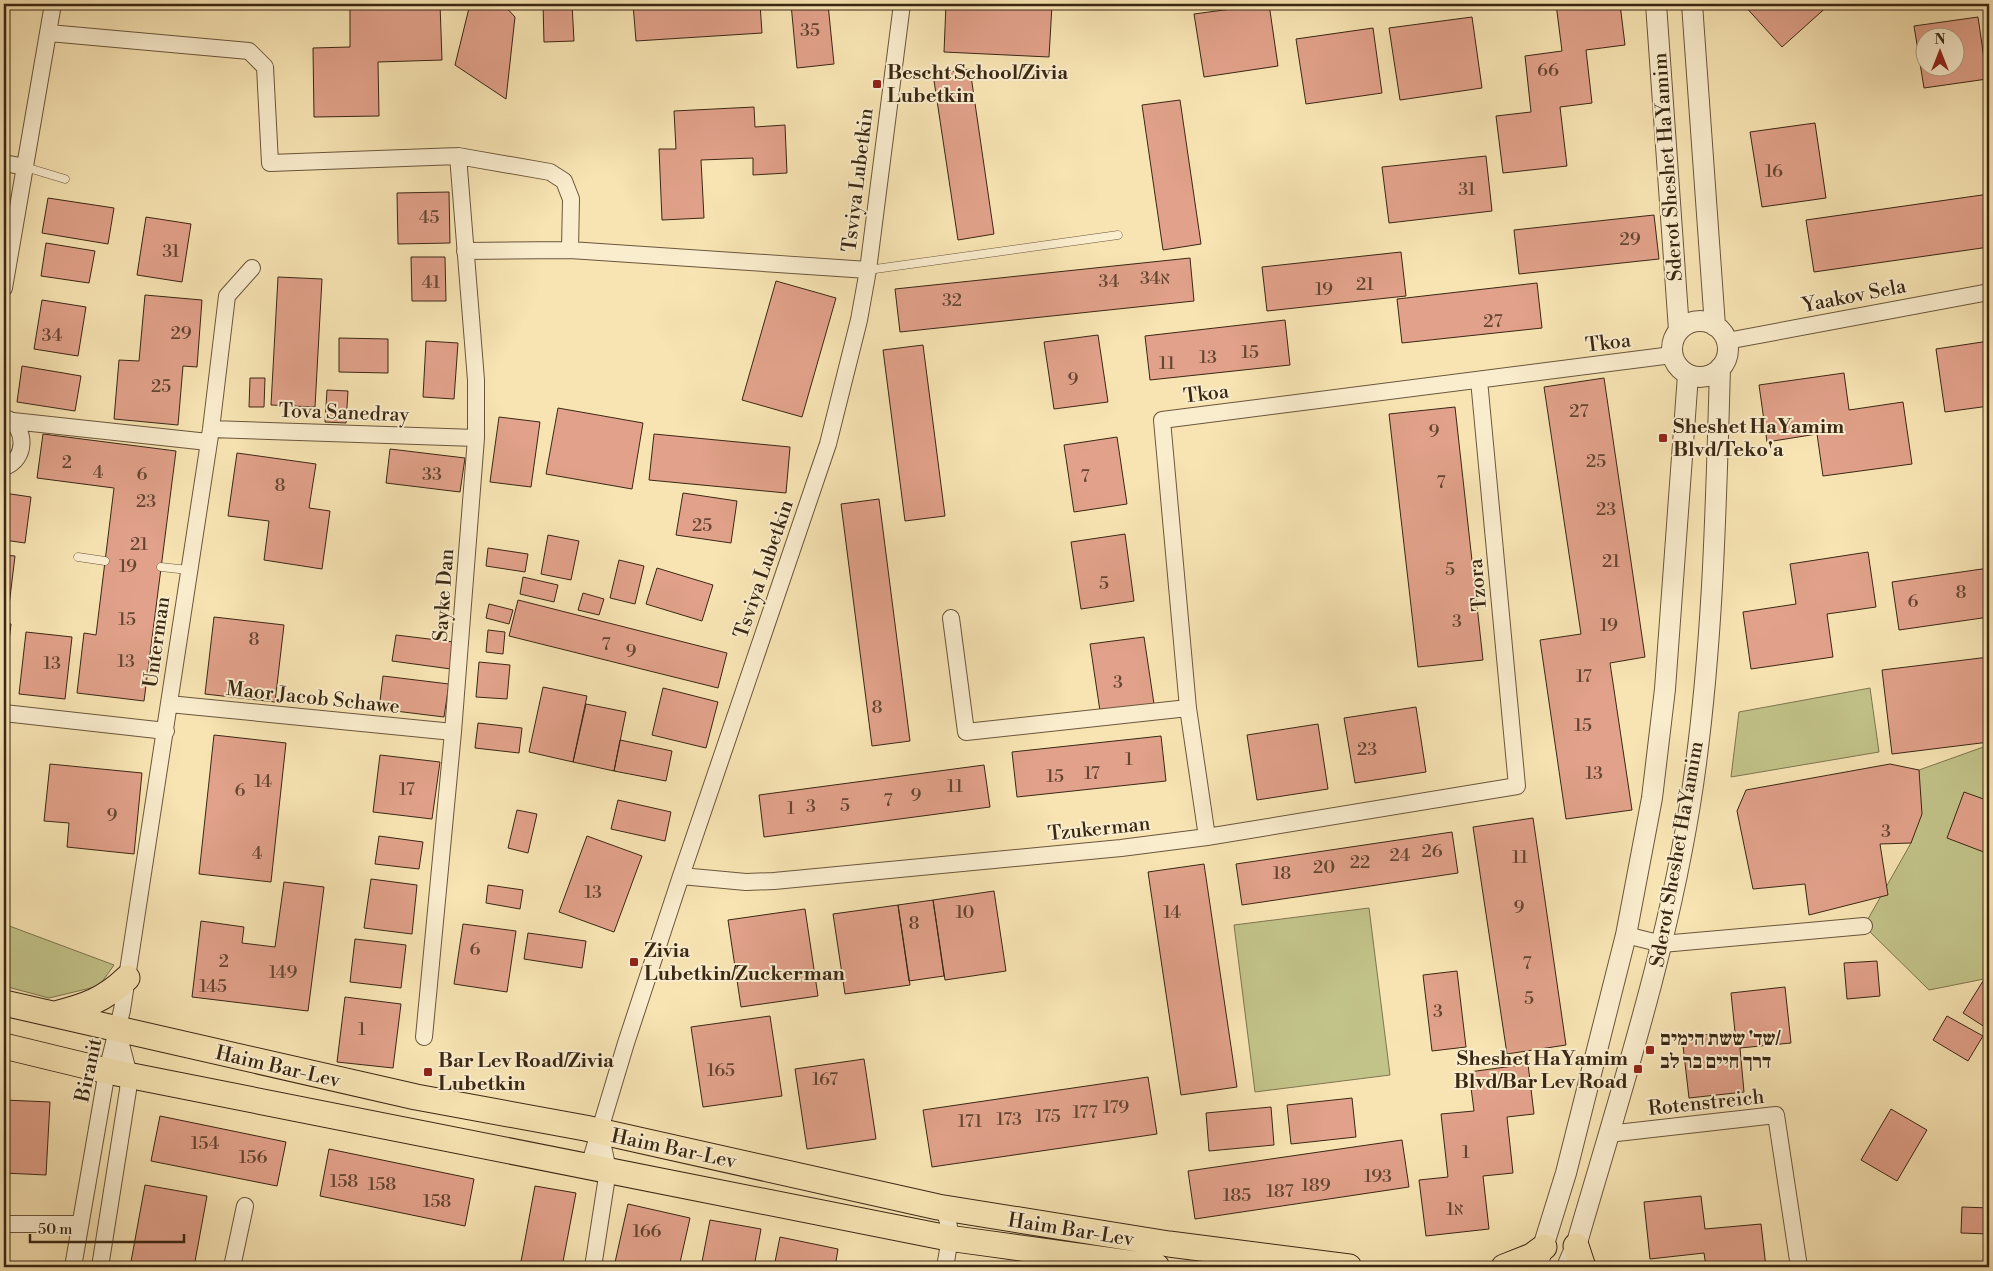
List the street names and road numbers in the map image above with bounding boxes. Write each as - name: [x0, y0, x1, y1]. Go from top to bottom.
- street label: Sderot Sheshet HaYamim: [1648, 51, 1689, 282]
- street label: Tsviya Lubetkin: [837, 107, 880, 254]
- street label: Yaakov Sela: [1799, 274, 1909, 319]
- street label: Tkoa: [1584, 328, 1633, 359]
- street label: Tkoa: [1182, 379, 1231, 410]
- street label: Tova Sanedray: [278, 399, 410, 428]
- street label: Tsviya Lubetkin: [729, 497, 800, 642]
- street label: Sayke Dan: [429, 548, 460, 642]
- street label: Tzora: [1464, 557, 1493, 612]
- street label: Unterman: [139, 595, 176, 689]
- street label: Maor Jacob Schawe: [225, 677, 401, 720]
- street label: Sderot Sheshet HaYamim: [1645, 739, 1710, 969]
- street label: Tzukerman: [1047, 812, 1152, 847]
- street label: Biranit: [70, 1036, 108, 1106]
- street label: Haim Bar-Lev: [213, 1041, 343, 1094]
- street label: Rotenstreich: [1647, 1085, 1766, 1122]
- street label: Haim Bar-Lev: [609, 1124, 740, 1175]
- street label: Haim Bar-Lev: [1006, 1208, 1137, 1253]

